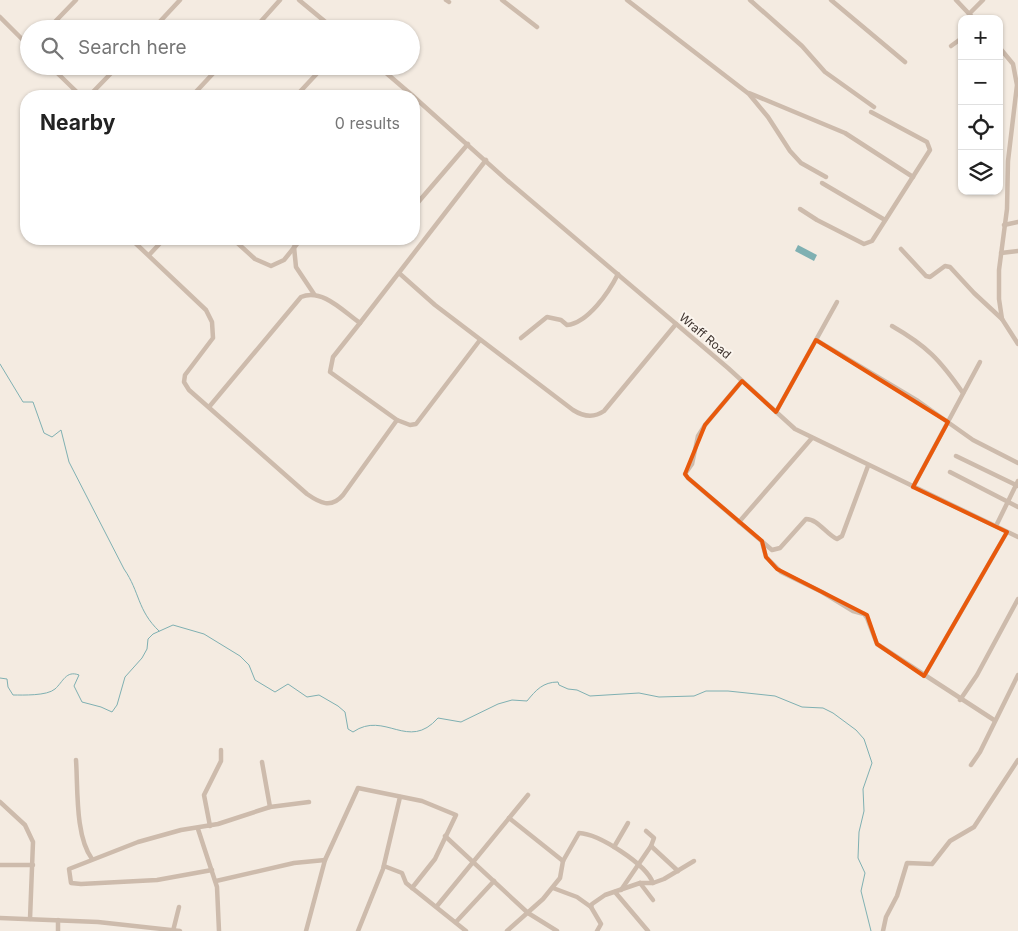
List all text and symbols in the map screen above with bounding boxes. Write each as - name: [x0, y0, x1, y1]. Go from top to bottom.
- map controls: [958, 15, 1003, 195]
- button: +: [958, 15, 1003, 60]
- search box: [20, 20, 420, 75]
- icon: search: [38, 34, 66, 62]
- text: Search here: [78, 36, 187, 59]
- button: −: [958, 60, 1003, 105]
- button: locate: [958, 105, 1003, 150]
- text: Nearby: [40, 110, 115, 135]
- text: 0 results: [335, 113, 400, 133]
- button: layers: [958, 150, 1003, 195]
- street label: Wraff Road: [676, 309, 734, 362]

